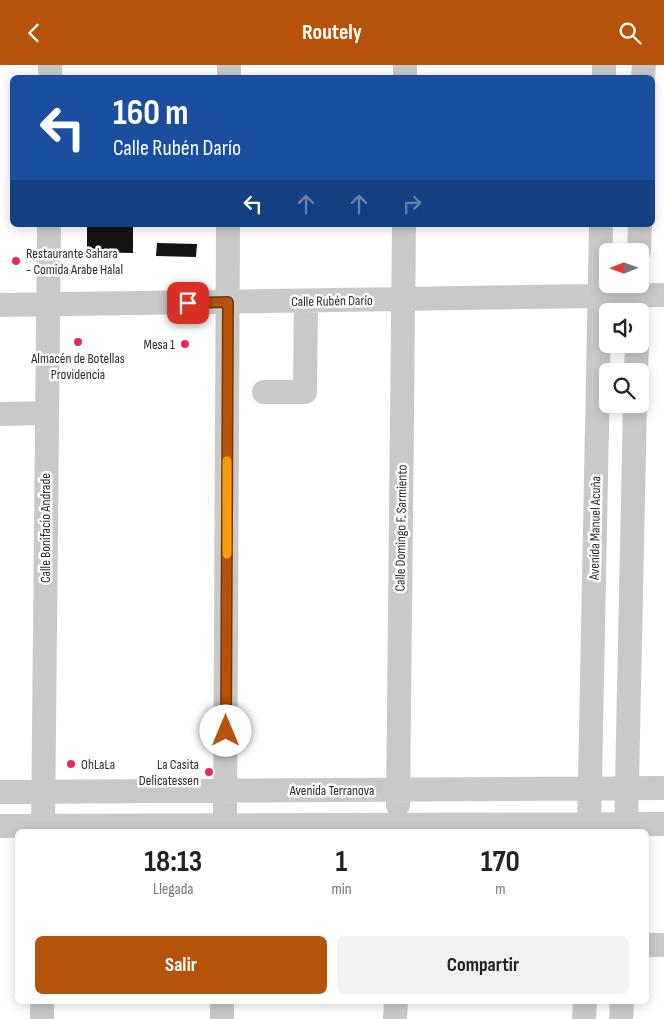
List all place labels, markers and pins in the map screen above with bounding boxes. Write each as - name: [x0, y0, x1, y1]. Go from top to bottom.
- place label: Restaurante Sahara - Comida Arabe Halal: [26, 245, 123, 278]
- marker: Restaurante Sahara - Comida Arabe Halal: [10, 255, 22, 267]
- pin: [167, 282, 209, 324]
- marker: Almacén de Botellas Providencia: [72, 336, 84, 348]
- place label: Mesa 1: [144, 336, 175, 353]
- marker: Mesa 1: [179, 338, 191, 350]
- place label: Almacén de Botellas Providencia: [30, 350, 125, 383]
- place label: OhLaLa: [81, 756, 115, 773]
- place label: La Casita Delicatessen: [139, 756, 199, 789]
- marker: OhLaLa: [65, 758, 77, 770]
- marker: La Casita Delicatessen: [203, 766, 215, 778]

